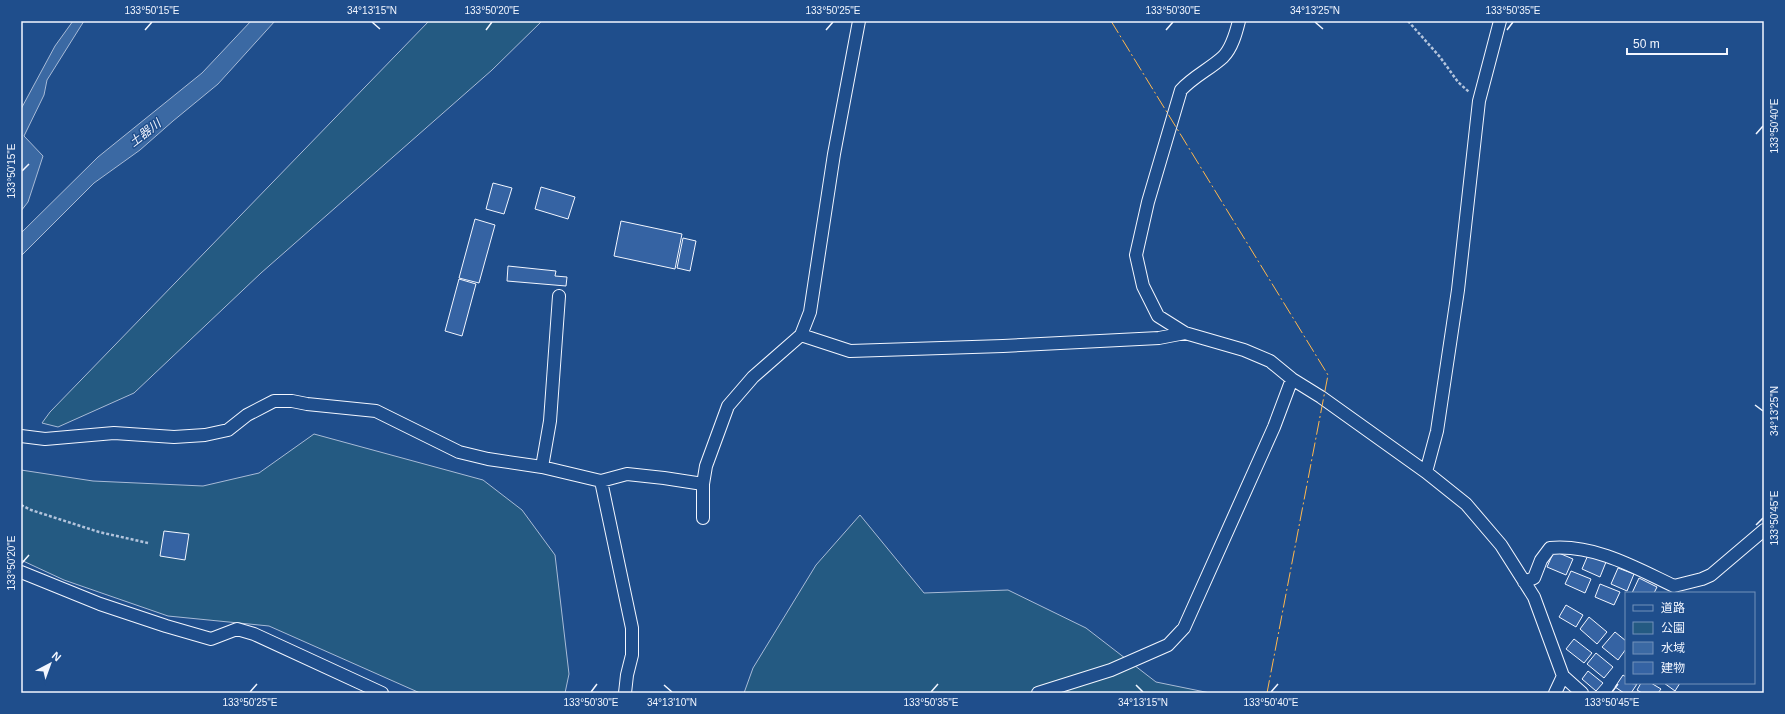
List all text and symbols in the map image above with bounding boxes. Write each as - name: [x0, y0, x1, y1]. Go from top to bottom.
- text: 133°50'15"E: [124, 5, 180, 16]
- text: 34°13'15"N: [347, 5, 397, 16]
- text: 133°50'20"E: [464, 5, 520, 16]
- text: 133°50'25"E: [805, 5, 861, 16]
- text: 133°50'30"E: [1145, 5, 1201, 16]
- text: 34°13'25"N: [1290, 5, 1340, 16]
- text: 133°50'35"E: [1485, 5, 1541, 16]
- scale bar: [1627, 30, 1727, 56]
- text: 50 m: [1633, 37, 1660, 51]
- text: 133°50'40"E: [1769, 98, 1780, 154]
- water label: 土器川: [127, 115, 165, 150]
- text: 133°50'15"E: [6, 143, 17, 199]
- text: 34°13'25"N: [1769, 386, 1780, 436]
- text: 133°50'45"E: [1769, 490, 1780, 546]
- text: 133°50'20"E: [6, 535, 17, 591]
- legend: [1625, 592, 1755, 684]
- text: 道路: [1661, 601, 1685, 615]
- text: 公園: [1661, 621, 1685, 635]
- text: 水域: [1661, 641, 1685, 655]
- north arrow: [30, 644, 70, 684]
- text: N: [50, 649, 64, 664]
- text: 建物: [1661, 661, 1685, 675]
- text: 133°50'25"E: [222, 697, 278, 708]
- text: 133°50'30"E: [563, 697, 619, 708]
- text: 34°13'10"N: [647, 697, 697, 708]
- text: 133°50'35"E: [903, 697, 959, 708]
- text: 34°13'15"N: [1118, 697, 1168, 708]
- text: 133°50'40"E: [1243, 697, 1299, 708]
- text: 133°50'45"E: [1584, 697, 1640, 708]

